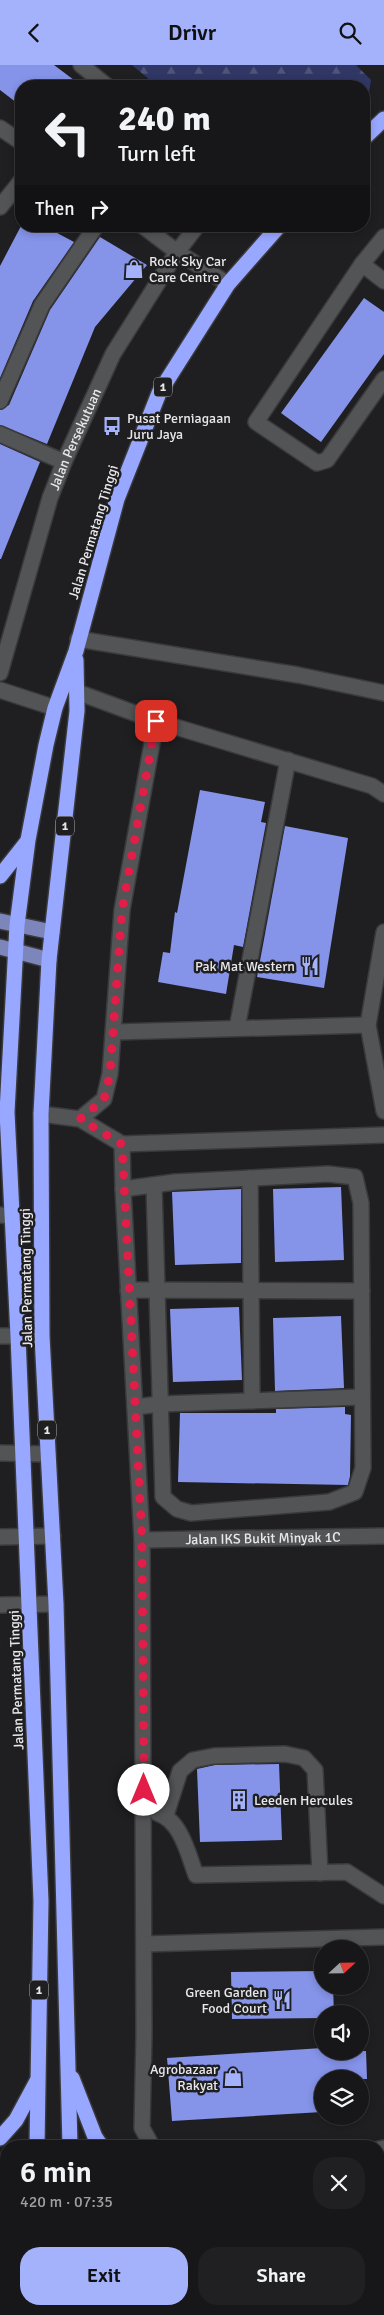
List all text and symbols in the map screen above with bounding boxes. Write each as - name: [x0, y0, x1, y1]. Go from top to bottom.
- icon: back: [20, 19, 48, 47]
- text: Drivr: [168, 19, 216, 46]
- icon: search: [336, 19, 364, 47]
- text: 240 m: [118, 97, 211, 140]
- icon: left: [35, 100, 100, 165]
- text: Turn left: [118, 140, 196, 167]
- icon: right: [85, 195, 113, 223]
- text: Then: [35, 197, 75, 221]
- place label: Rock Sky Car Care Centre: [149, 253, 227, 286]
- shop icon: Rock Sky Car Care Centre: [123, 258, 145, 280]
- road number: 1: [154, 378, 172, 397]
- street label: Jalan Persekutuan: [46, 386, 105, 493]
- place label: Pusat Perniagaan Juru Jaya: [127, 410, 231, 443]
- bus stop icon: Pusat Perniagaan Juru Jaya: [101, 415, 123, 437]
- street label: Jalan Permatang Tinggi: [65, 463, 122, 601]
- pin: [135, 700, 177, 742]
- icon: arrive: [142, 707, 170, 735]
- road number: 1: [56, 816, 74, 835]
- restaurant icon: Pak Mat Western: [299, 955, 321, 977]
- place label: Pak Mat Western: [195, 958, 295, 975]
- street label: Jalan Permatang Tinggi: [17, 1208, 36, 1348]
- road number: 1: [38, 1421, 56, 1439]
- street label: Jalan IKS Bukit Minyak 1C: [185, 1529, 341, 1548]
- street label: Jalan Permatang Tinggi: [6, 1610, 27, 1750]
- position arrow: [117, 1763, 169, 1815]
- building icon: Leeden Hercules: [228, 1789, 250, 1811]
- place label: Leeden Hercules: [254, 1792, 353, 1809]
- north arrow: [314, 1940, 369, 1995]
- map controls: [314, 1940, 369, 2125]
- road number: 1: [30, 1981, 48, 1999]
- place label: Green Garden Food Court: [185, 1984, 267, 2017]
- restaurant icon: Green Garden Food Court: [271, 1989, 293, 2011]
- button: sound: [314, 2005, 369, 2060]
- place label: Agrobazaar Rakyat: [150, 2061, 219, 2094]
- shop icon: Agrobazaar Rakyat: [222, 2066, 244, 2088]
- button: layers: [314, 2070, 369, 2125]
- text: 6 min: [20, 2154, 92, 2191]
- button: close: [313, 2157, 365, 2209]
- text: 420 m · 07:35: [20, 2192, 113, 2212]
- button: Exit: [20, 2247, 188, 2305]
- button: Share: [198, 2247, 365, 2305]

